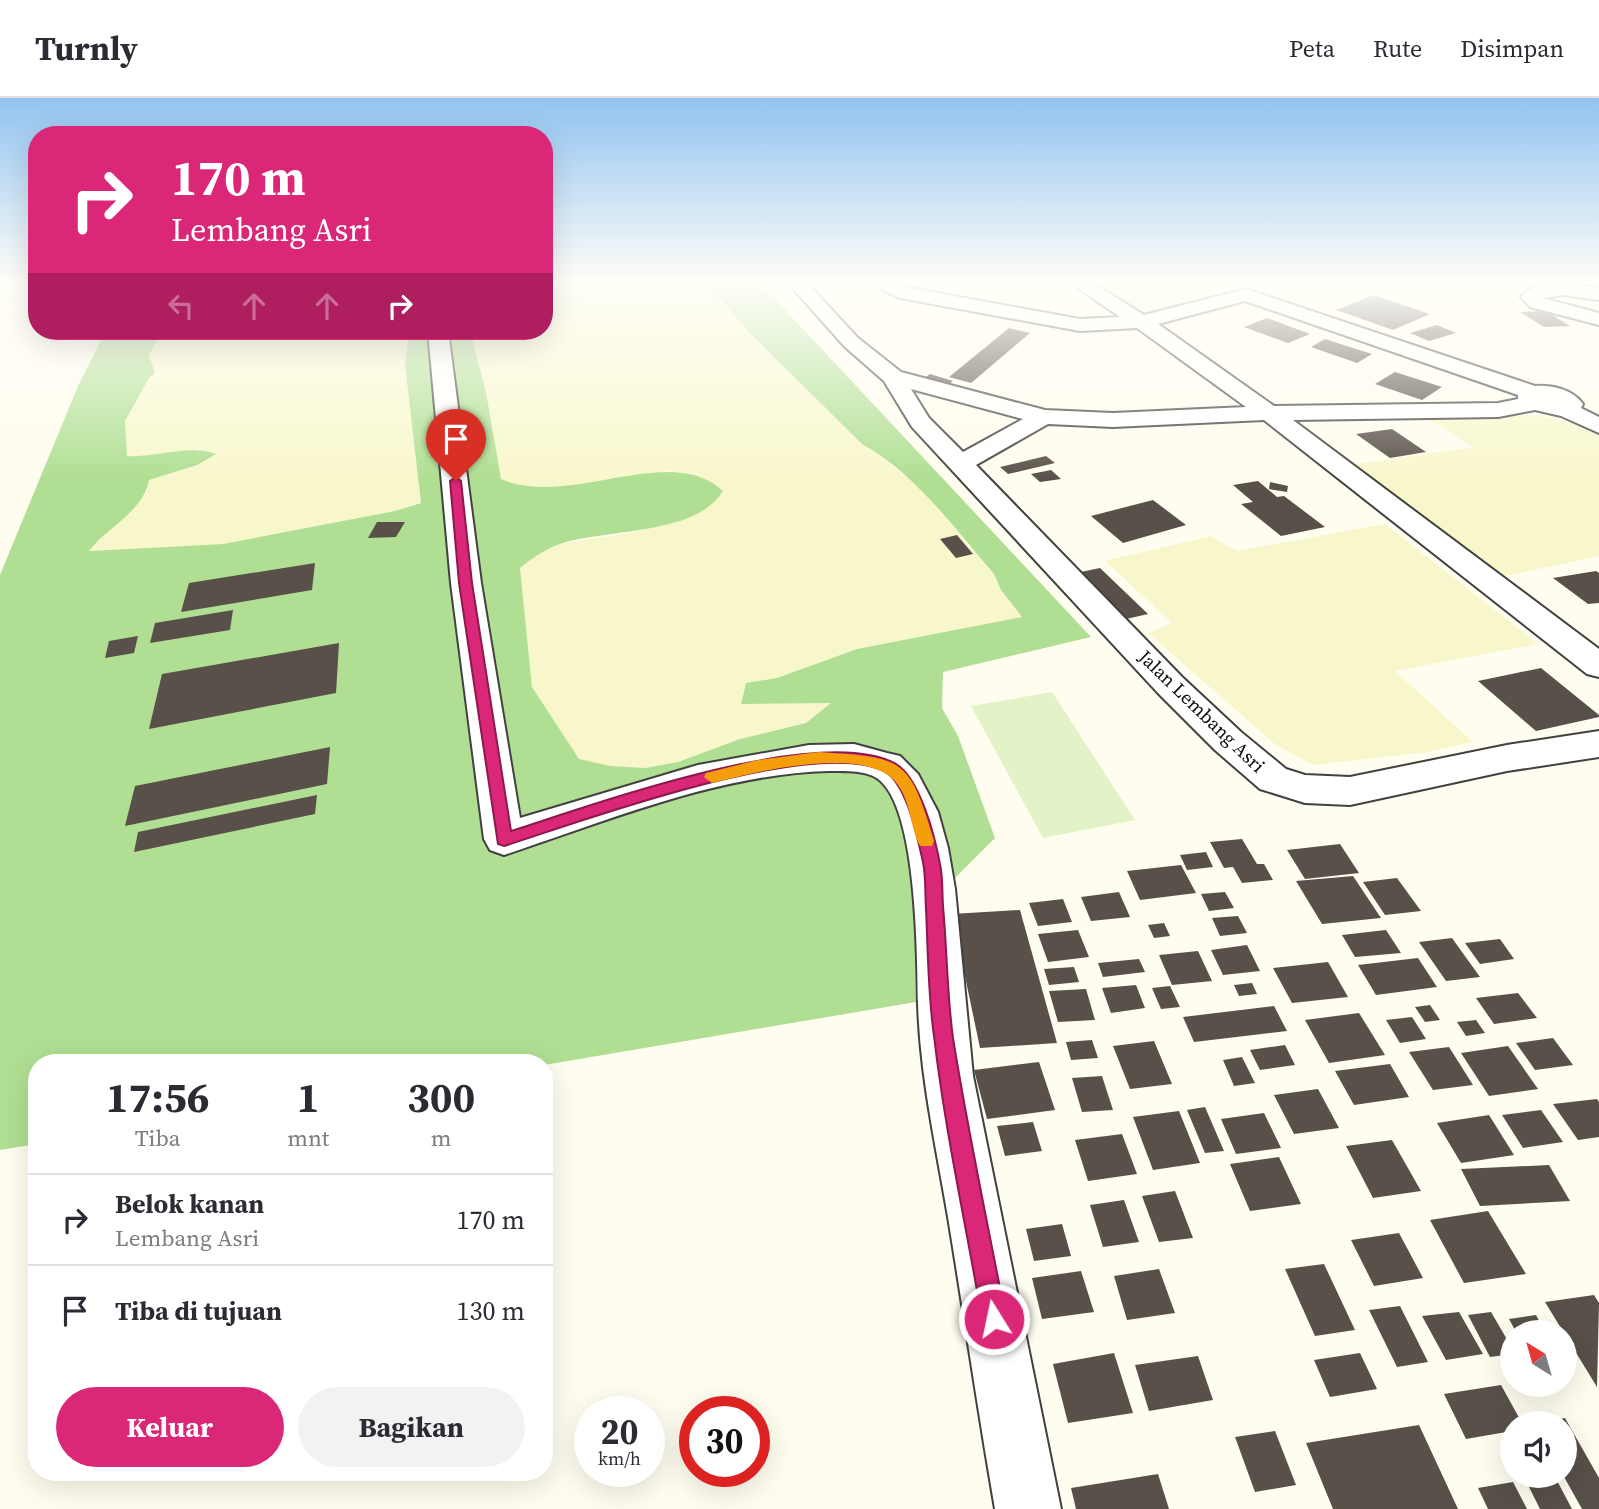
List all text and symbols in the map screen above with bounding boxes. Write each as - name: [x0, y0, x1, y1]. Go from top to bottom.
- text: Turnly: [35, 26, 138, 71]
- text: Peta: [1289, 32, 1335, 65]
- text: Rute: [1373, 32, 1422, 65]
- text: Disimpan: [1460, 32, 1564, 65]
- text: 170 m: [171, 144, 306, 211]
- icon: right: [56, 154, 147, 245]
- text: Lembang Asri: [171, 208, 371, 252]
- icon: left: [162, 287, 200, 325]
- icon: ahead: [235, 287, 273, 325]
- icon: ahead: [308, 287, 346, 325]
- icon: right: [381, 287, 419, 325]
- pin: [426, 409, 486, 481]
- icon: arrive: [437, 420, 475, 458]
- street label: Jalan Lembang Asri: [1132, 643, 1271, 778]
- text: 17:56: [106, 1068, 209, 1126]
- text: 1: [297, 1068, 320, 1126]
- text: 300: [407, 1068, 475, 1126]
- text: Tiba: [135, 1122, 180, 1154]
- text: mnt: [287, 1122, 329, 1154]
- text: m: [431, 1122, 451, 1154]
- text: Belok kanan: [115, 1186, 264, 1222]
- icon: right: [56, 1201, 94, 1239]
- text: 170 m: [457, 1202, 525, 1238]
- text: Lembang Asri: [115, 1222, 259, 1254]
- position arrow: [957, 1282, 1031, 1356]
- icon: arrive: [56, 1292, 94, 1330]
- text: Tiba di tujuan: [115, 1293, 282, 1329]
- text: 130 m: [457, 1293, 525, 1329]
- north arrow: [1500, 1320, 1577, 1396]
- map controls: [1500, 1320, 1577, 1488]
- button: Keluar: [56, 1387, 284, 1467]
- button: Bagikan: [298, 1387, 525, 1467]
- speed limit sign: 30: [679, 1396, 770, 1487]
- text: 20: [601, 1408, 638, 1456]
- button: sound: [1500, 1411, 1577, 1488]
- text: km/h: [598, 1446, 641, 1471]

